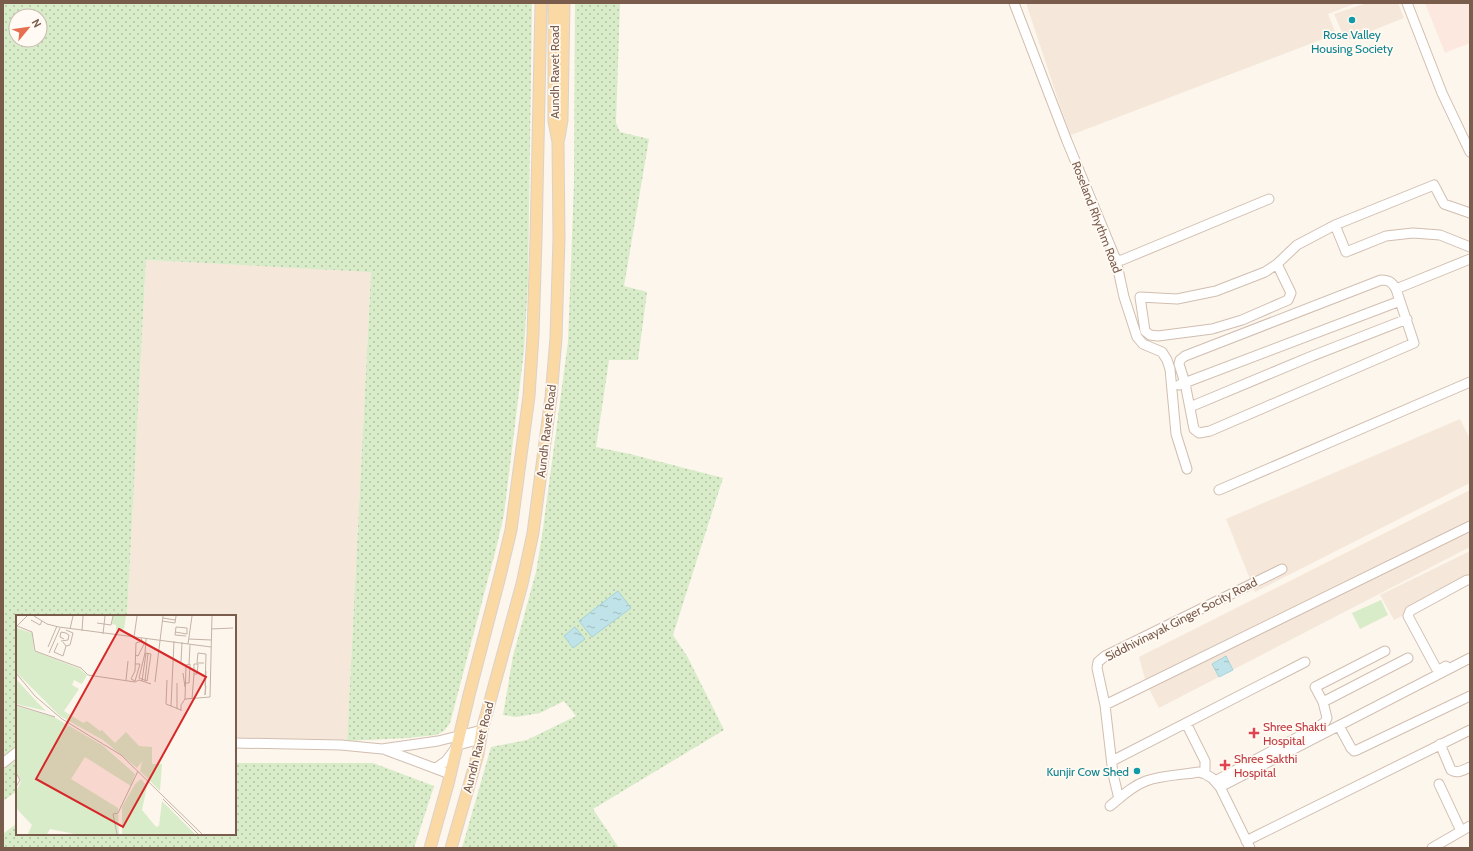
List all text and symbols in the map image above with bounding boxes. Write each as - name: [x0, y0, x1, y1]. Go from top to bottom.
- north arrow: [8, 8, 48, 48]
- marker: Rose Valley Housing Society: [1347, 15, 1357, 25]
- text: N: [29, 16, 45, 30]
- street label: Aundh Ravet Road: [547, 25, 562, 119]
- place label: Rose Valley Housing Society: [1311, 27, 1393, 56]
- street label: Roseland Rhythm Road: [1069, 159, 1125, 275]
- street label: Aundh Ravet Road: [533, 384, 559, 478]
- street label: Siddhivinayak Ginger Socity Road: [1102, 574, 1260, 664]
- inset map: [16, 615, 236, 835]
- street label: Aundh Ravet Road: [459, 700, 497, 794]
- place label: Shree Shakti Hospital: [1263, 719, 1326, 748]
- marker: Shree Shakti Hospital: [1248, 727, 1260, 739]
- place label: Shree Sakthi Hospital: [1234, 751, 1297, 780]
- marker: Shree Sakthi Hospital: [1219, 759, 1231, 771]
- place label: Kunjir Cow Shed: [1047, 764, 1129, 779]
- marker: Kunjir Cow Shed: [1132, 766, 1142, 776]

